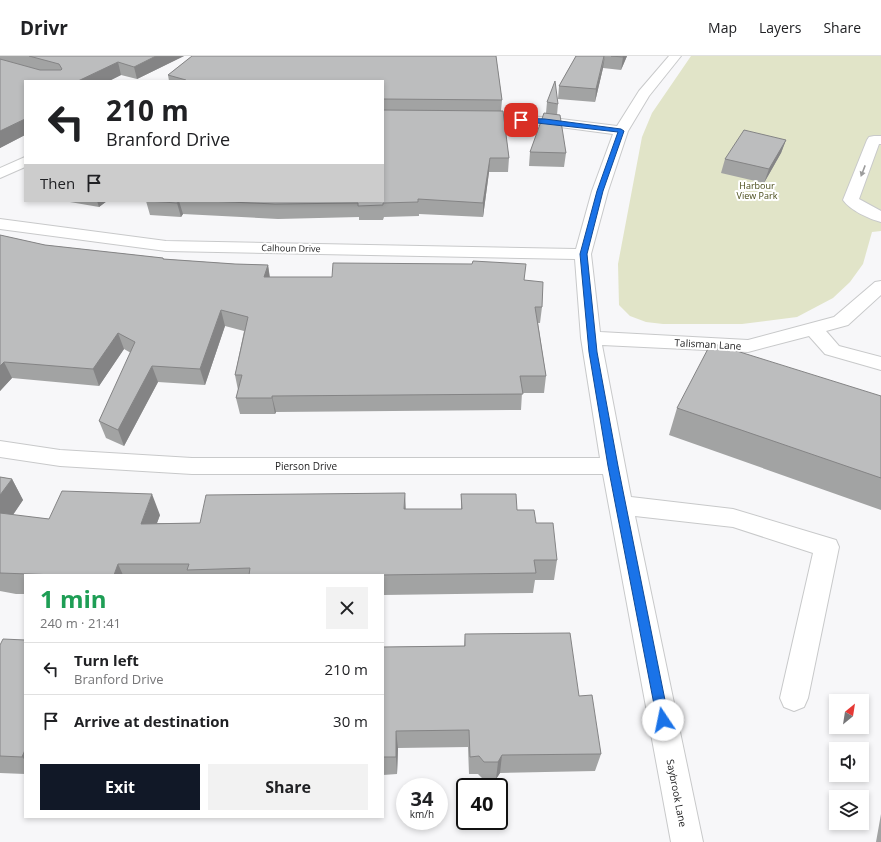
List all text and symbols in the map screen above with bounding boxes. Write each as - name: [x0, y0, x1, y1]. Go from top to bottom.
- text: Drivr: [20, 15, 68, 41]
- text: Map: [708, 18, 737, 37]
- text: Layers: [759, 18, 801, 37]
- text: Share: [823, 18, 861, 37]
- text: 210 m: [106, 91, 189, 129]
- icon: left: [40, 96, 92, 148]
- pin: [504, 103, 538, 137]
- icon: arrive: [510, 109, 532, 131]
- text: Branford Drive: [106, 127, 230, 151]
- one-way arrow: [859, 165, 865, 177]
- icon: arrive: [83, 172, 105, 194]
- text: Then: [40, 173, 75, 193]
- park label: Harbour View Park: [737, 179, 778, 202]
- street label: Calhoun Drive: [261, 241, 321, 255]
- street label: Talisman Lane: [674, 335, 742, 353]
- street label: Pierson Drive: [275, 459, 337, 473]
- text: 1 min: [40, 582, 107, 615]
- button: close: [326, 587, 368, 629]
- text: 240 m · 21:41: [40, 614, 121, 632]
- text: Turn left: [74, 650, 139, 670]
- icon: left: [40, 658, 62, 680]
- text: 210 m: [324, 659, 368, 679]
- text: Branford Drive: [74, 670, 164, 688]
- north arrow: [829, 694, 869, 734]
- map controls: [829, 694, 869, 830]
- position arrow: [642, 699, 684, 741]
- icon: arrive: [40, 710, 62, 732]
- text: Arrive at destination: [74, 711, 229, 731]
- text: 30 m: [333, 711, 368, 731]
- button: sound: [829, 742, 869, 782]
- street label: Saybrook Lane: [664, 758, 690, 828]
- button: Exit: [40, 764, 200, 810]
- button: Share: [208, 764, 368, 810]
- speed limit sign: 40: [456, 778, 508, 830]
- text: 34: [411, 785, 433, 812]
- button: layers: [829, 790, 869, 830]
- text: km/h: [410, 807, 434, 821]

